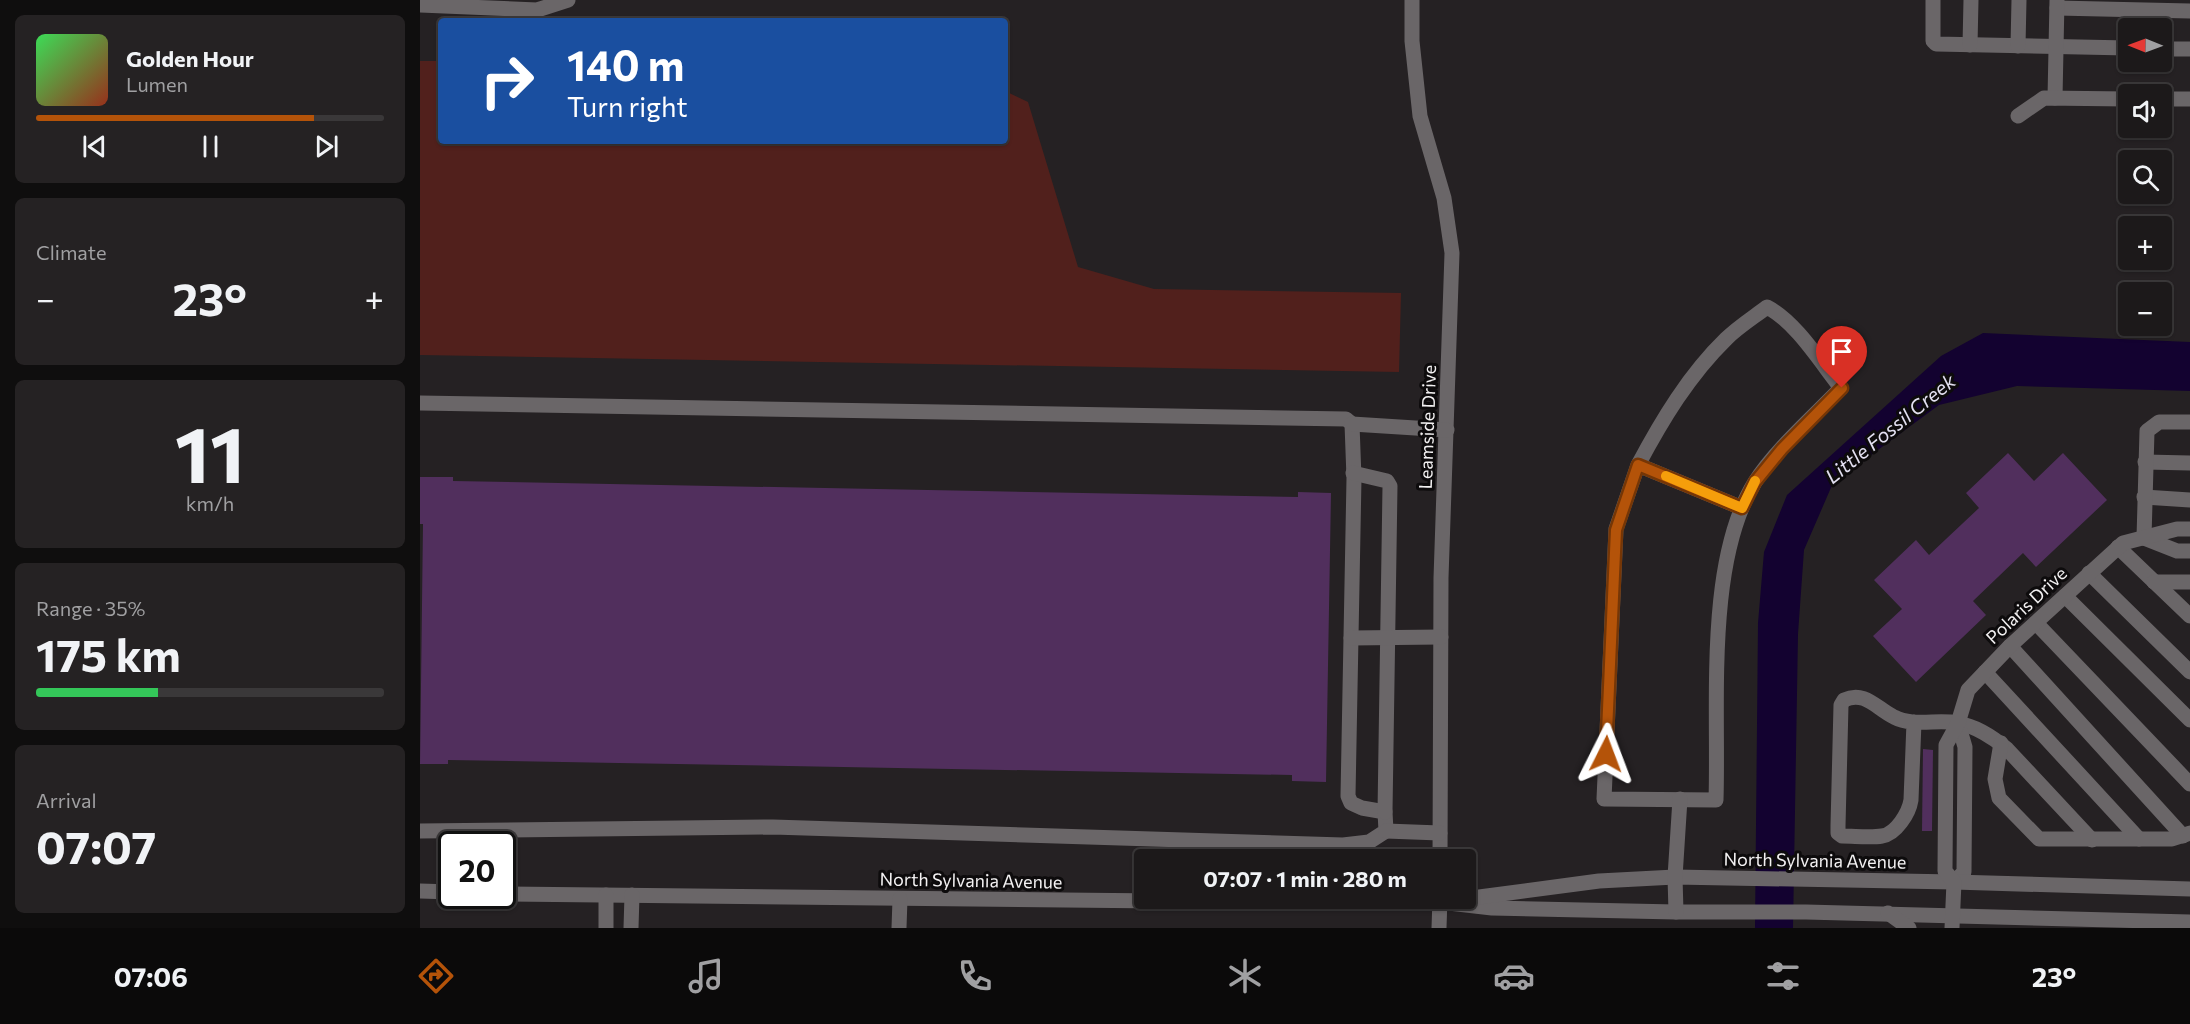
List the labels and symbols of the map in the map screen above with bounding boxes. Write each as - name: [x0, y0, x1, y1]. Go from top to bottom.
- north arrow: [2118, 18, 2172, 72]
- pin: [1816, 326, 1867, 388]
- street label: Leamside Drive: [1414, 364, 1440, 490]
- water label: Little Fossil Creek: [1820, 367, 1961, 488]
- street label: Polaris Drive: [1981, 562, 2071, 648]
- position arrow: [1574, 722, 1638, 786]
- speed limit sign: 20: [438, 831, 516, 909]
- street label: North Sylvania Avenue: [1723, 847, 1907, 873]
- street label: North Sylvania Avenue: [879, 867, 1063, 893]

